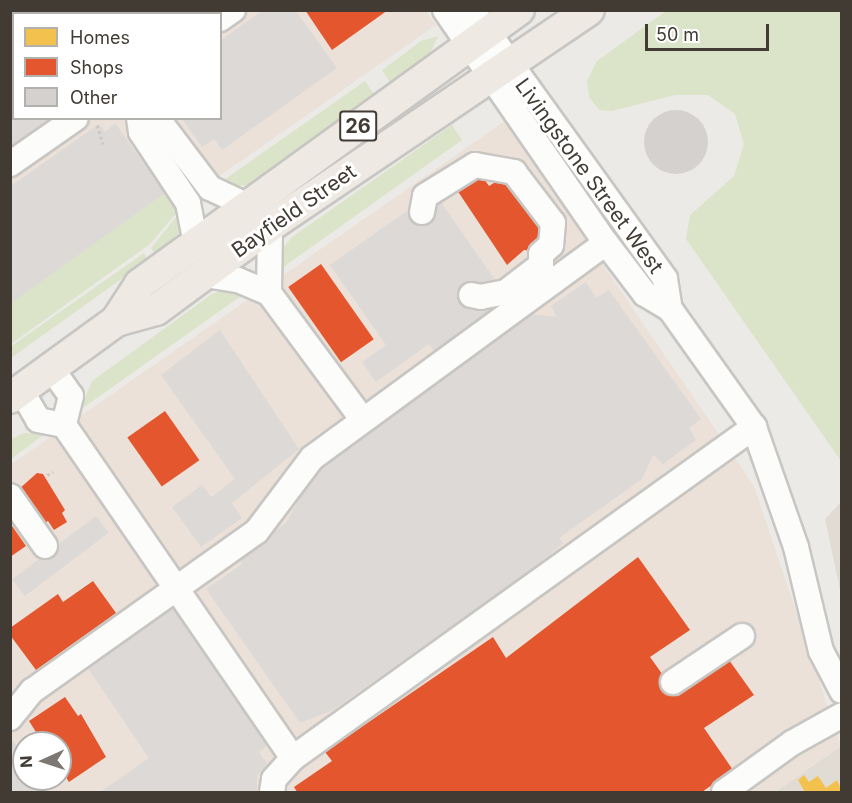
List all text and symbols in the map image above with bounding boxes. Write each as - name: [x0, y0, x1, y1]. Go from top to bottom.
- legend: [12, 12, 222, 120]
- scale bar: [648, 12, 772, 50]
- text: 50 m: [656, 24, 699, 45]
- text: Homes: [70, 27, 130, 48]
- text: Shops: [70, 57, 124, 78]
- street label: Livingstone Street West: [510, 74, 668, 278]
- text: Other: [70, 87, 118, 108]
- road number: 26: [338, 109, 378, 143]
- street label: Bayfield Street: [227, 159, 361, 263]
- north arrow: [12, 731, 72, 791]
- text: N: [16, 755, 36, 768]

